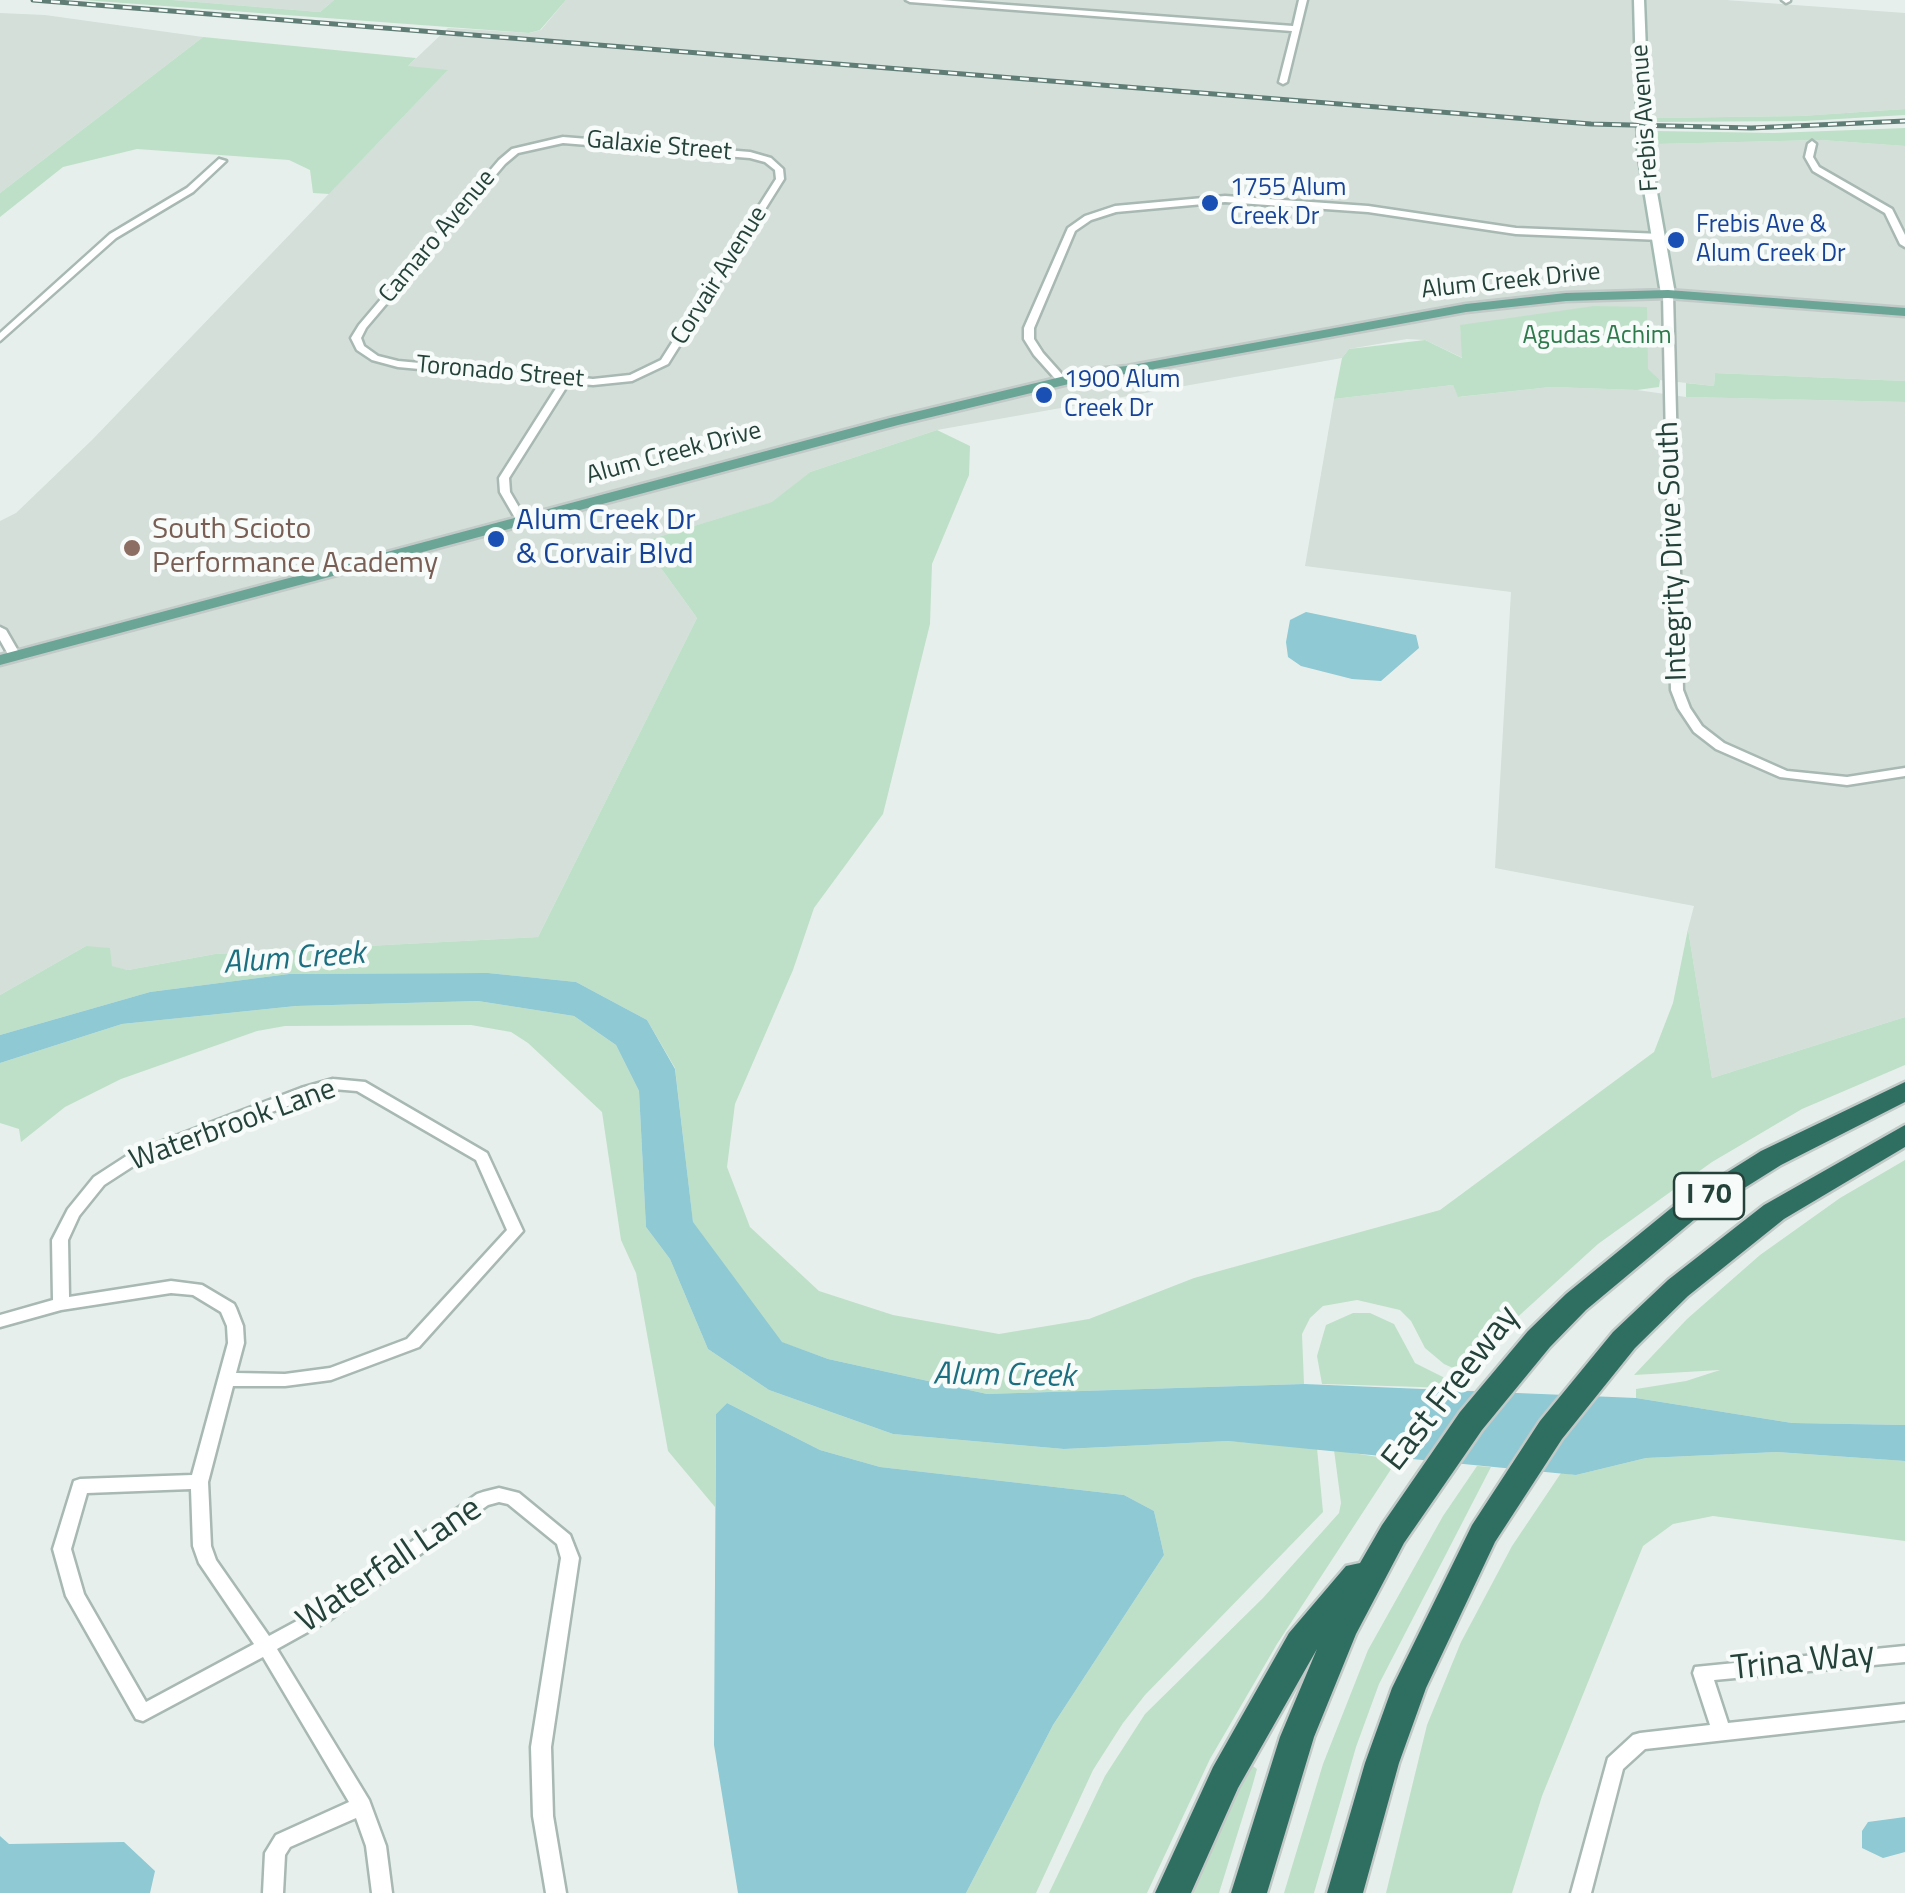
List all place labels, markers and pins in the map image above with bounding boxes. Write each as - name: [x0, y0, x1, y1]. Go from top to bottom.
- place label: 1755 Alum Creek Dr: [1230, 174, 1346, 233]
- marker: 1755 Alum Creek Dr: [1199, 192, 1221, 214]
- place label: Frebis Ave & Alum Creek Dr: [1696, 211, 1846, 270]
- marker: Frebis Ave & Alum Creek Dr: [1665, 229, 1687, 251]
- place label: 1900 Alum Creek Dr: [1064, 366, 1180, 425]
- marker: 1900 Alum Creek Dr: [1033, 384, 1055, 406]
- place label: Alum Creek Dr & Corvair Blvd: [516, 504, 696, 574]
- place label: South Scioto Performance Academy: [152, 513, 438, 584]
- marker: Alum Creek Dr & Corvair Blvd: [485, 528, 507, 550]
- marker: South Scioto Performance Academy: [121, 537, 143, 559]

